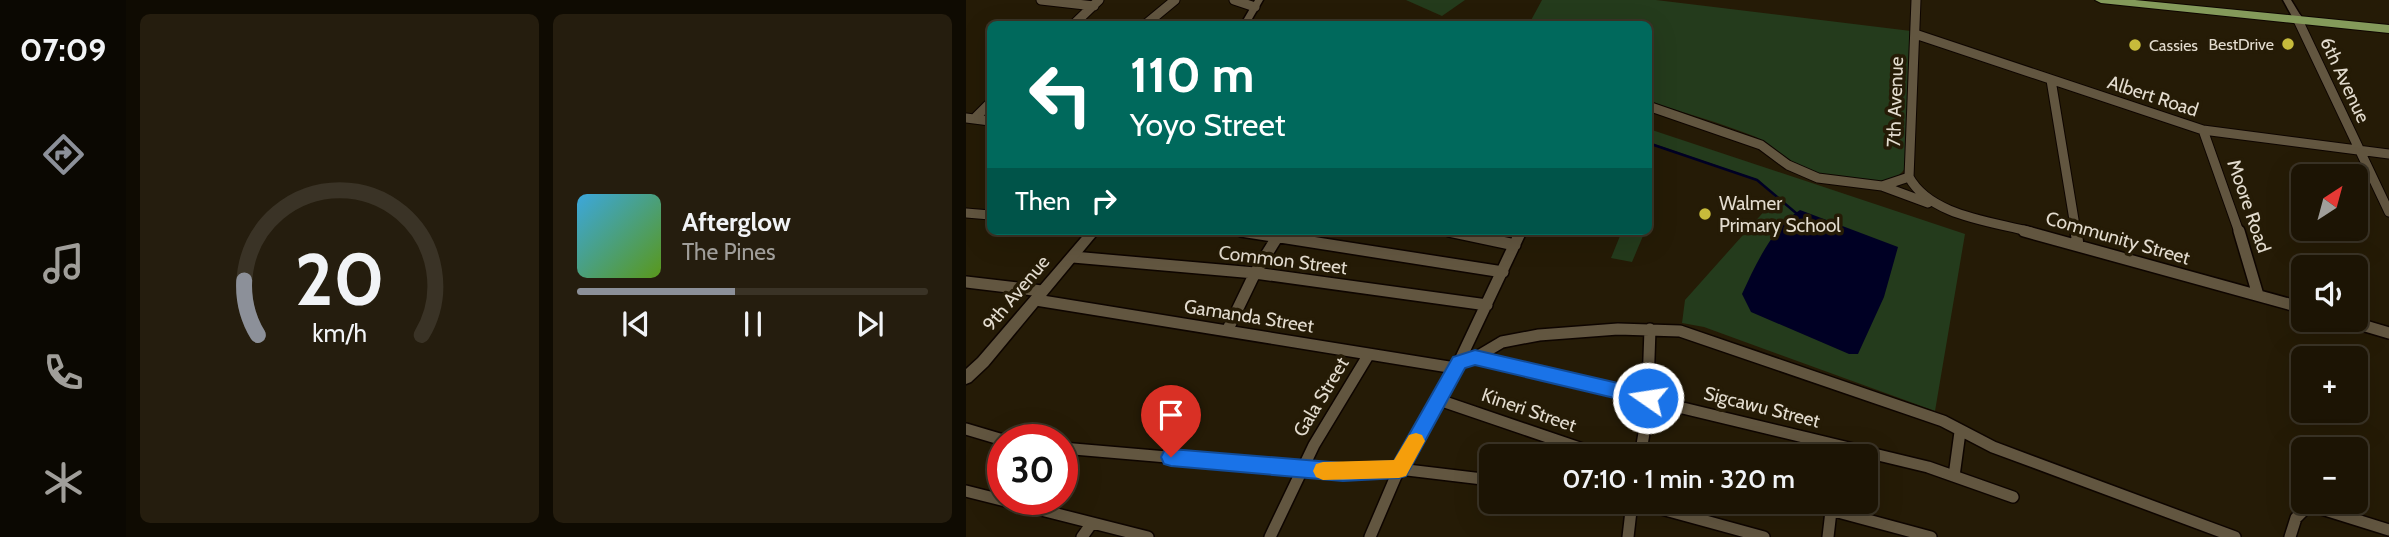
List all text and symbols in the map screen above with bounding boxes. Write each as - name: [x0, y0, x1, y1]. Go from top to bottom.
- text: 07:09: [20, 30, 106, 69]
- street label: 6th Avenue: [2315, 33, 2375, 127]
- place label: BestDrive: [2208, 35, 2274, 54]
- place label: Cassies: [2149, 36, 2198, 55]
- marker: BestDrive: [2280, 36, 2296, 52]
- marker: Cassies: [2127, 37, 2143, 53]
- text: 110 m: [1130, 45, 1254, 104]
- icon: left: [1015, 49, 1106, 140]
- street label: 7th Avenue: [1882, 56, 1908, 148]
- street label: Albert Road: [2105, 71, 2201, 121]
- text: Yoyo Street: [1130, 105, 1286, 144]
- icon: directions: [39, 130, 88, 179]
- street label: Moore Road: [2222, 156, 2276, 256]
- north arrow: [2291, 164, 2368, 242]
- map controls: [2291, 164, 2368, 514]
- icon: right: [1085, 182, 1123, 220]
- text: Then: [1015, 185, 1071, 217]
- place label: Walmer Primary School: [1719, 192, 1841, 237]
- text: Afterglow: [682, 206, 791, 238]
- marker: Walmer Primary School: [1697, 206, 1713, 222]
- street label: Community Street: [2043, 206, 2193, 270]
- text: 20: [295, 235, 384, 323]
- text: The Pines: [682, 238, 776, 266]
- icon: music: [39, 239, 88, 288]
- street label: Common Street: [1217, 241, 1349, 279]
- street label: 9th Avenue: [978, 250, 1055, 336]
- button: sound: [2291, 255, 2368, 332]
- street label: Gamanda Street: [1182, 294, 1316, 338]
- icon: previous: [617, 305, 655, 343]
- icon: pause: [734, 305, 772, 343]
- icon: next: [851, 305, 889, 343]
- text: km/h: [312, 317, 367, 347]
- button: +: [2291, 346, 2368, 423]
- icon: phone: [39, 348, 88, 397]
- street label: Gala Street: [1288, 353, 1354, 441]
- position arrow: [1611, 361, 1685, 435]
- street label: Sigcawu Street: [1702, 381, 1823, 433]
- street label: Kineri Street: [1479, 383, 1580, 437]
- pin: [1141, 385, 1201, 457]
- icon: arrive: [1152, 396, 1190, 434]
- speed limit sign: 30: [987, 424, 1078, 515]
- button: −: [2291, 437, 2368, 514]
- icon: climate: [39, 458, 88, 507]
- text: 07:10 · 1 min · 320 m: [1562, 463, 1795, 495]

